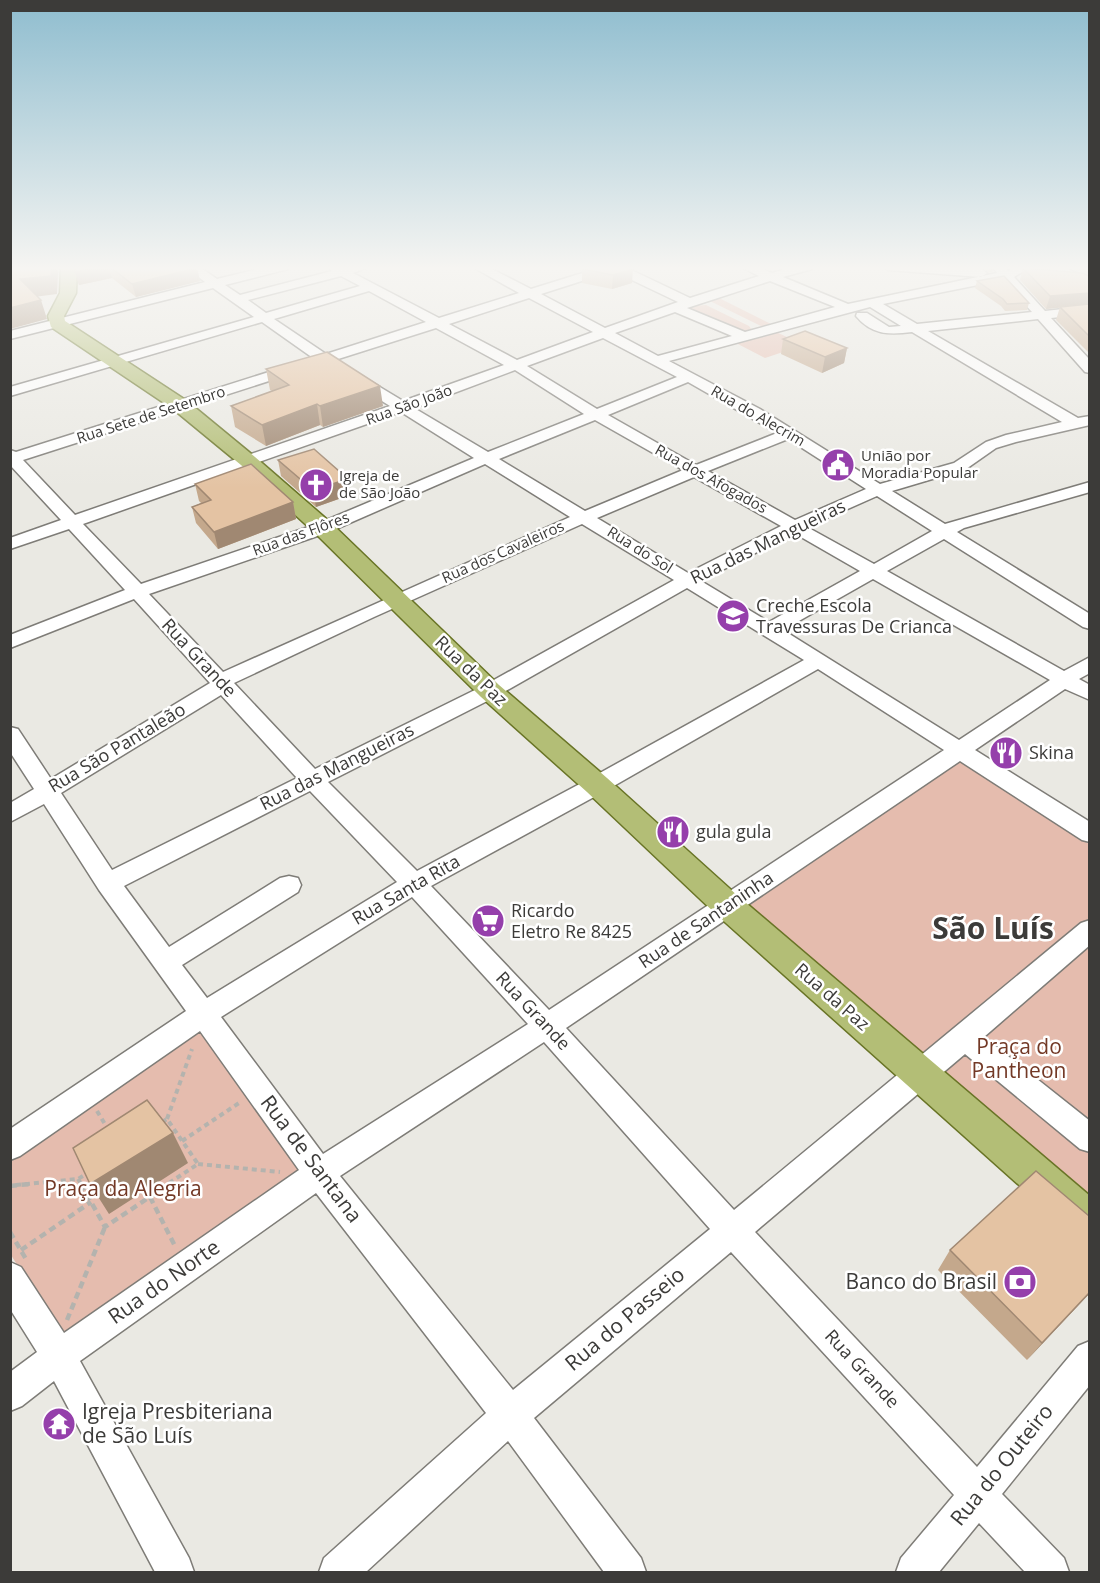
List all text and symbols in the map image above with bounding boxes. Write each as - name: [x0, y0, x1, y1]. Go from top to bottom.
- street label: Rua São João: [363, 379, 455, 429]
- street label: Rua do Alecrim: [708, 380, 809, 450]
- street label: Rua Sete de Setembro: [74, 381, 228, 448]
- street label: Rua dos Afogados: [652, 439, 771, 517]
- place label: União por Moradia Popular: [861, 445, 978, 482]
- public building icon: União por Moradia Popular: [820, 447, 856, 483]
- place label: Igreja de de São João: [339, 465, 420, 502]
- church icon: Igreja de de São João: [298, 467, 334, 503]
- street label: Rua das Mangueiras: [686, 493, 849, 589]
- street label: Rua das Flôres: [250, 506, 352, 560]
- street label: Rua dos Cavaleiros: [438, 515, 567, 587]
- street label: Rua do Sol: [604, 521, 677, 577]
- place label: Creche Escola Travessuras De Crianca: [756, 593, 952, 638]
- school or university icon: Creche Escola Travessuras De Crianca: [715, 598, 751, 634]
- street label: Rua Grande: [157, 613, 242, 702]
- street label: Rua da Paz: [430, 630, 513, 711]
- street label: Rua São Pantaleão: [43, 697, 190, 798]
- street label: Rua das Mangueiras: [255, 717, 418, 815]
- restaurant icon: Skina: [988, 735, 1024, 771]
- place label: Skina: [1029, 740, 1074, 764]
- restaurant icon: gula gula: [655, 814, 691, 850]
- place label: gula gula: [696, 819, 771, 843]
- street label: Rua Santa Rita: [347, 849, 464, 930]
- street label: Rua de Santaninha: [633, 865, 777, 973]
- place label: Ricardo Eletro Re 8425: [511, 898, 632, 943]
- supermarket icon: Ricardo Eletro Re 8425: [470, 903, 506, 939]
- district label: São Luís: [932, 907, 1054, 948]
- street label: Rua da Paz: [790, 957, 875, 1035]
- street label: Rua Grande: [491, 966, 576, 1055]
- park label: Praça do Pantheon: [972, 1032, 1066, 1084]
- street label: Rua de Santana: [255, 1089, 369, 1228]
- park label: Praça da Alegria: [44, 1174, 202, 1202]
- street label: Rua do Norte: [102, 1232, 225, 1330]
- street label: Rua do Passeio: [559, 1260, 690, 1377]
- bank icon: Banco do Brasil: [1002, 1264, 1038, 1300]
- place label: Banco do Brasil: [845, 1267, 997, 1295]
- street label: Rua Grande: [820, 1324, 905, 1413]
- place label: Igreja Presbiteriana de São Luís: [82, 1397, 273, 1449]
- street label: Rua do Outeiro: [943, 1398, 1059, 1531]
- temple icon: Igreja Presbiteriana de São Luís: [41, 1406, 77, 1442]

